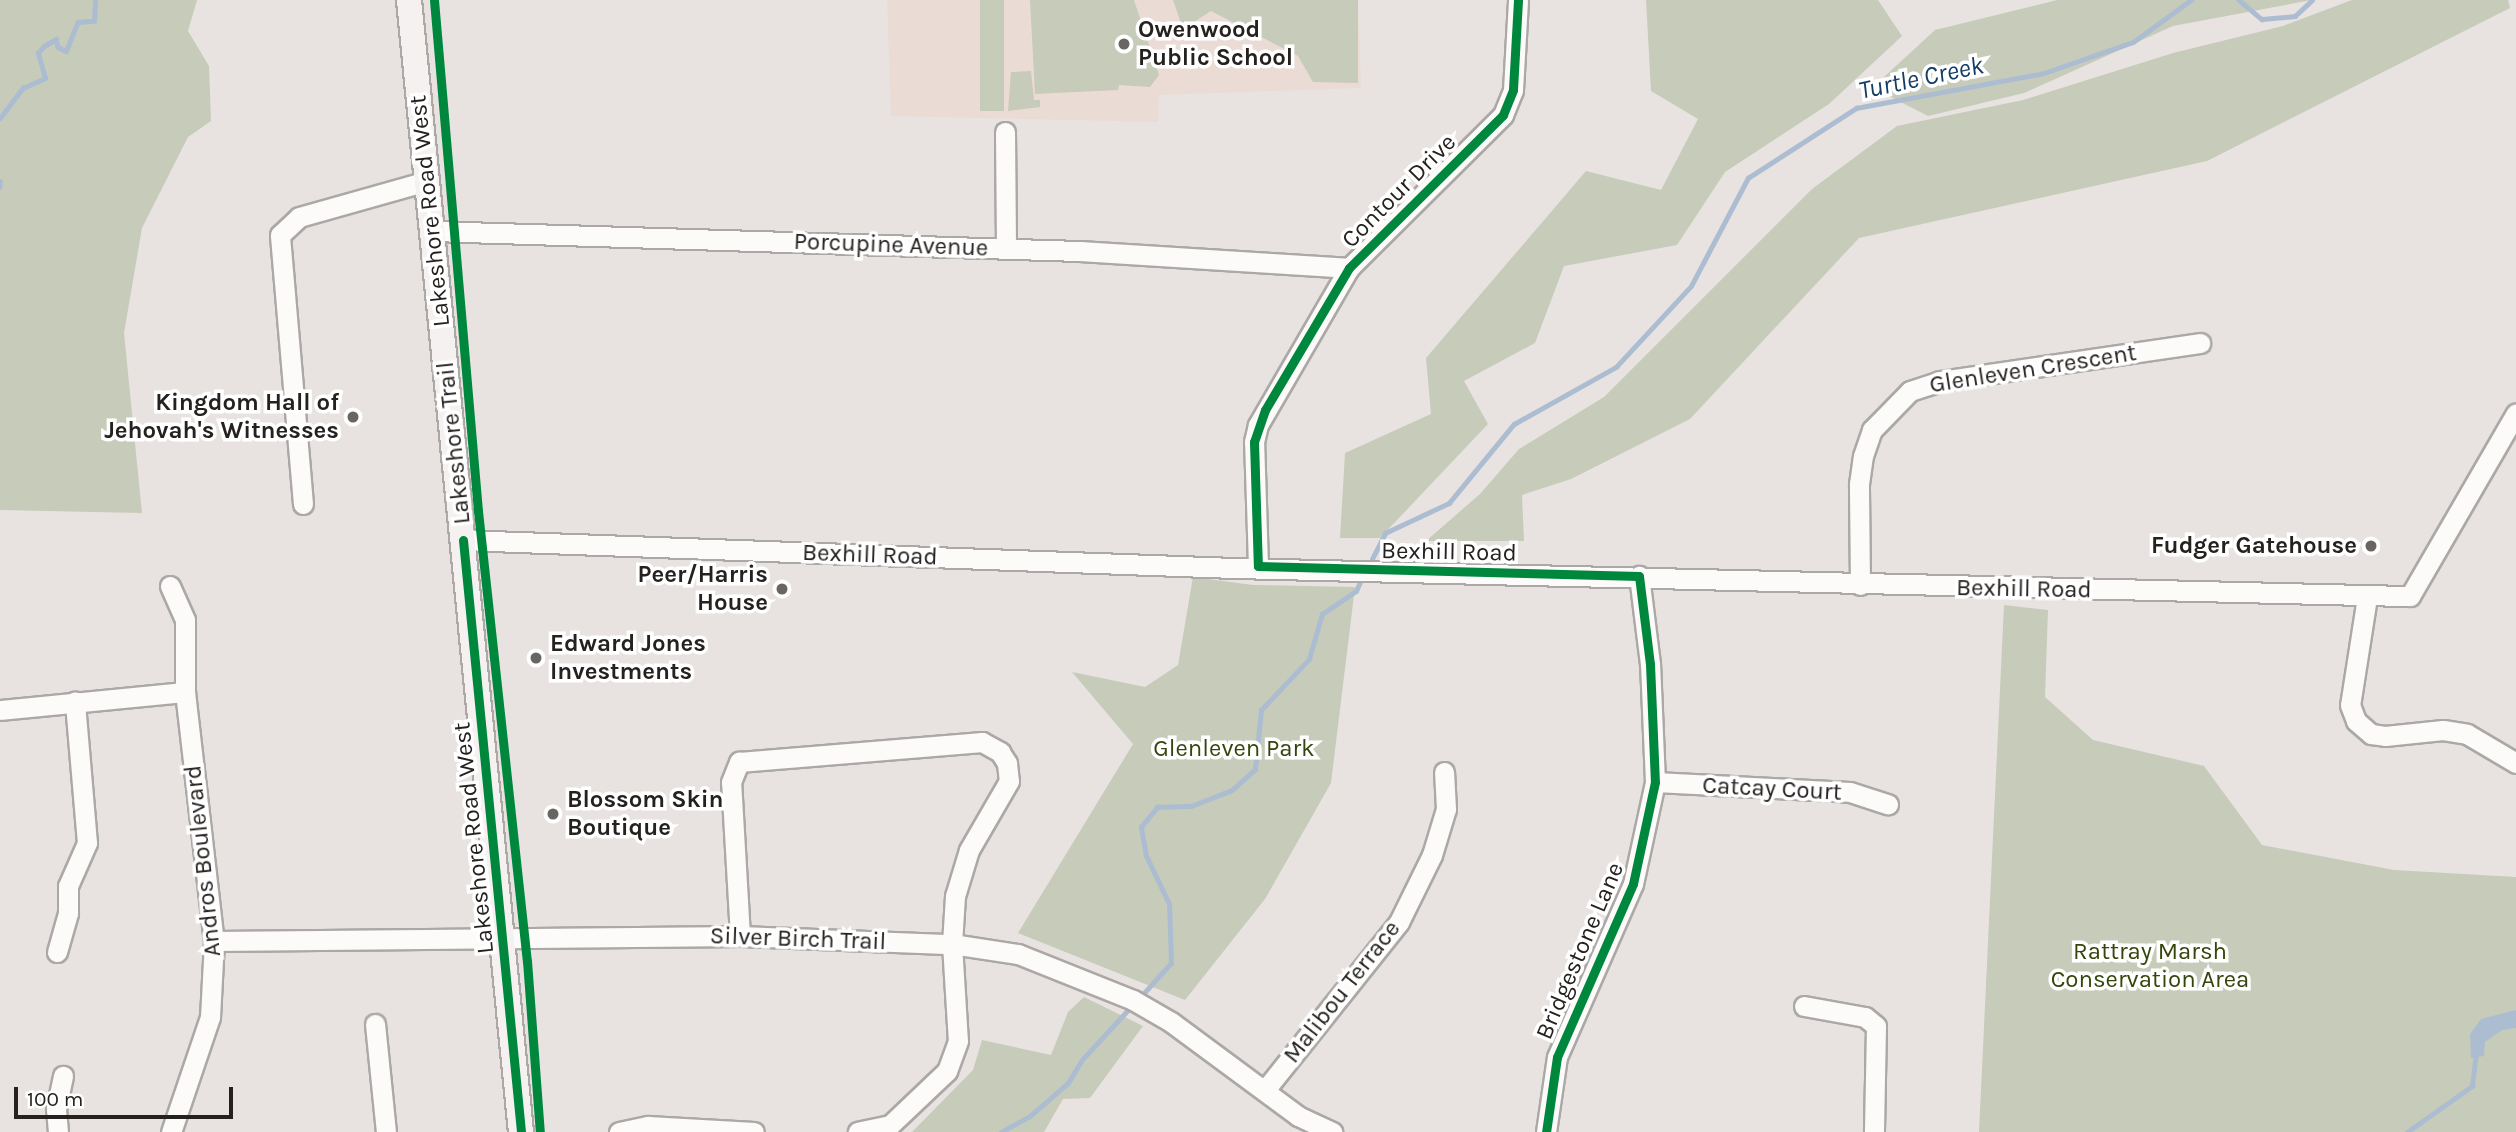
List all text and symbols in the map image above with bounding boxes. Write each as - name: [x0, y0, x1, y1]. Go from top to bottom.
- place label: Owenwood Public School: [1138, 16, 1293, 72]
- marker: Owenwood Public School: [1116, 36, 1132, 52]
- water label: Turtle Creek: [1856, 50, 1986, 106]
- street label: Lakeshore Road West: [404, 94, 456, 328]
- street label: Contour Drive: [1336, 128, 1462, 254]
- street label: Porcupine Avenue: [793, 227, 989, 263]
- street label: Glenleven Crescent: [1927, 338, 2139, 400]
- street label: Lakeshore Trail: [431, 360, 477, 526]
- place label: Kingdom Hall of Jehovah's Witnesses: [104, 389, 339, 445]
- marker: Kingdom Hall of Jehovah's Witnesses: [345, 409, 361, 425]
- place label: Fudger Gatehouse: [2151, 532, 2357, 560]
- street label: Bexhill Road: [1381, 536, 1517, 568]
- street label: Bexhill Road: [802, 538, 938, 572]
- marker: Fudger Gatehouse: [2363, 538, 2379, 554]
- place label: Peer/Harris House: [638, 561, 768, 617]
- street label: Bexhill Road: [1956, 573, 2092, 605]
- marker: Peer/Harris House: [774, 581, 790, 597]
- place label: Edward Jones Investments: [550, 630, 706, 686]
- marker: Edward Jones Investments: [528, 650, 544, 666]
- street label: Lakeshore Road West: [448, 721, 500, 955]
- park label: Glenleven Park: [1153, 735, 1315, 763]
- street label: Andros Boulevard: [179, 764, 227, 958]
- street label: Catcay Court: [1702, 771, 1842, 807]
- place label: Blossom Skin Boutique: [567, 786, 724, 842]
- marker: Blossom Skin Boutique: [545, 806, 561, 822]
- street label: Bridgestone Lane: [1530, 858, 1630, 1044]
- street label: Malibou Terrace: [1277, 915, 1407, 1069]
- street label: Silver Birch Trail: [709, 922, 887, 956]
- park label: Rattray Marsh Conservation Area: [2051, 938, 2249, 994]
- scale bar: [18, 1072, 236, 1116]
- text: 100 m: [27, 1087, 84, 1111]

